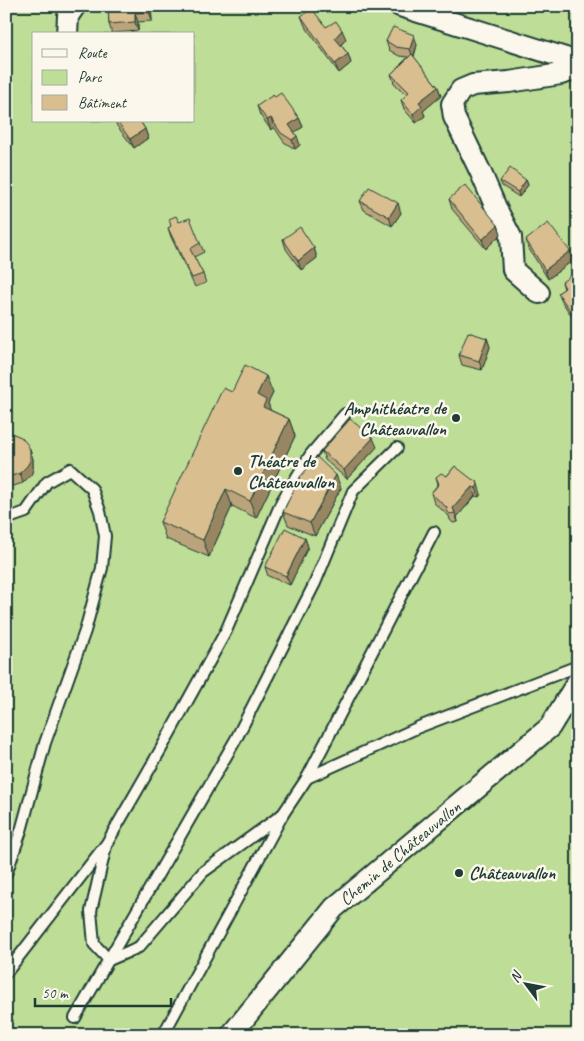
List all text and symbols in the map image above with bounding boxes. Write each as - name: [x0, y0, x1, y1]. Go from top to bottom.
- legend: [32, 32, 195, 122]
- text: Route: [78, 44, 108, 63]
- text: Parc: [78, 68, 102, 87]
- text: Bâtiment: [78, 94, 128, 113]
- place label: Amphithéatre de Châteauvallon: [344, 397, 448, 440]
- marker: Amphithéatre de Châteauvallon: [450, 412, 462, 424]
- place label: Théatre de Châteauvallon: [248, 450, 335, 493]
- marker: Théatre de Châteauvallon: [232, 465, 244, 477]
- street label: Chemin de Châteauvallon: [335, 795, 466, 910]
- place label: Châteauvallon: [469, 862, 556, 884]
- marker: Châteauvallon: [453, 867, 465, 879]
- north arrow: [502, 958, 552, 1008]
- text: N: [506, 967, 526, 986]
- scale bar: [35, 976, 171, 1008]
- text: 50 m: [42, 984, 69, 1003]

